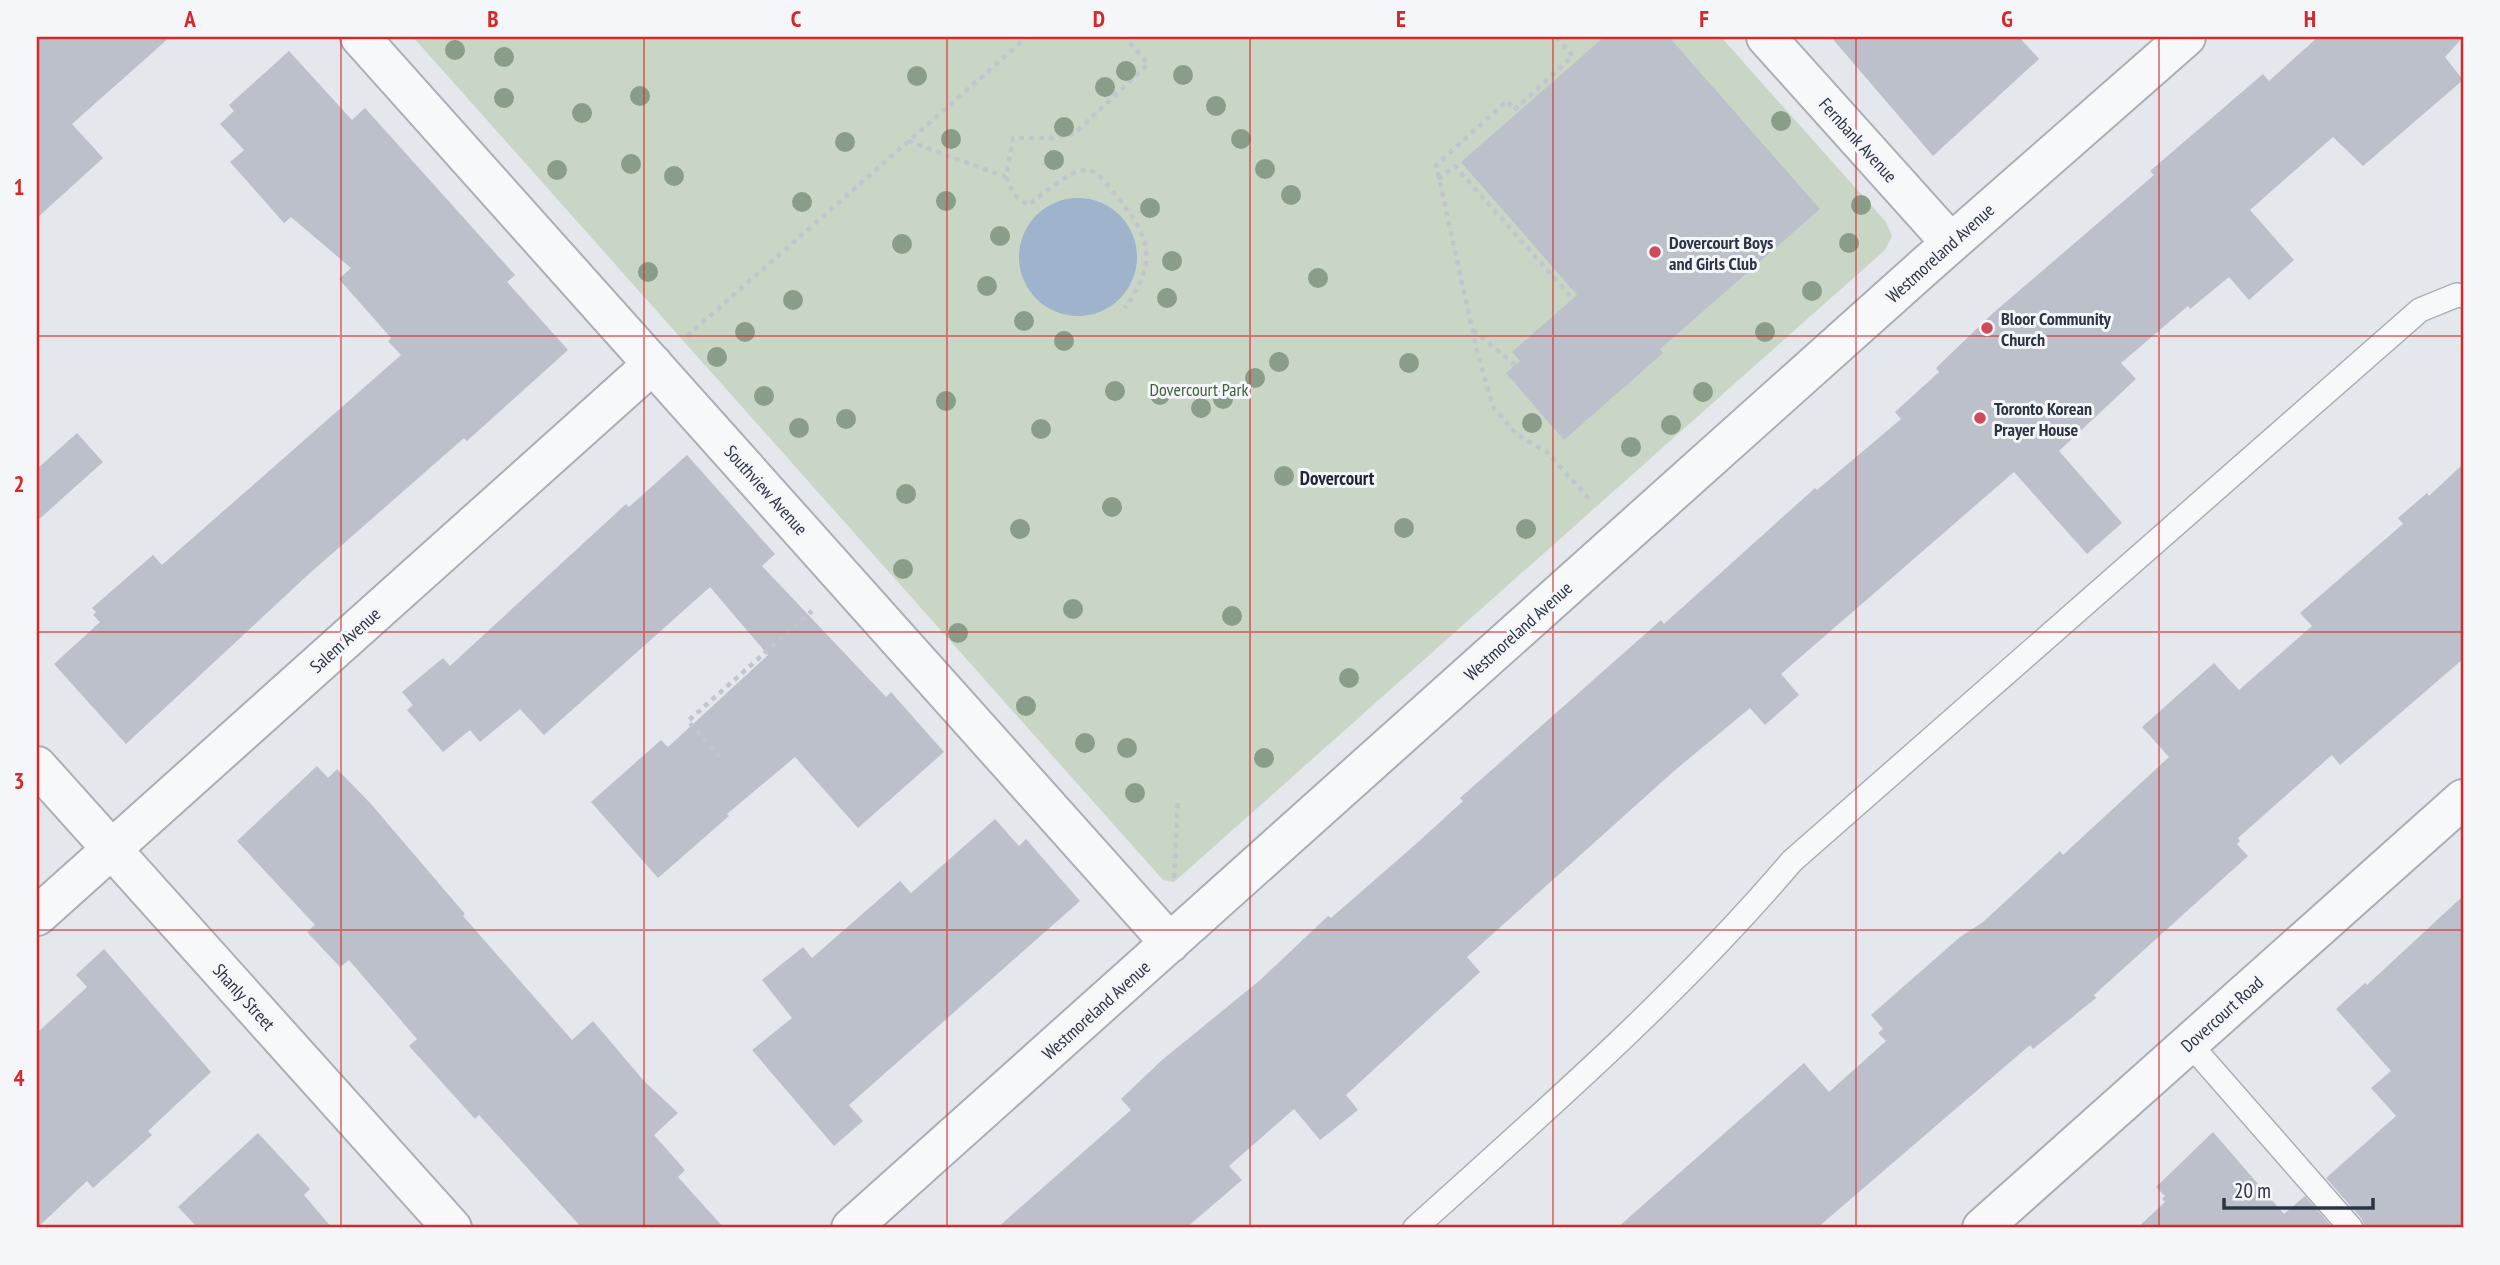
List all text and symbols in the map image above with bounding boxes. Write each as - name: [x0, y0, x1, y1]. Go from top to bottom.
- text: A: [183, 4, 196, 33]
- text: B: [487, 4, 499, 33]
- text: C: [791, 4, 802, 33]
- text: D: [1093, 4, 1105, 33]
- text: E: [1396, 4, 1406, 33]
- text: F: [1699, 4, 1709, 33]
- text: G: [2001, 4, 2013, 33]
- text: H: [2304, 4, 2316, 33]
- street label: Fernbank Avenue: [1814, 93, 1902, 187]
- text: 1: [14, 172, 25, 201]
- street label: Westmoreland Avenue: [1881, 198, 1999, 308]
- place label: Dovercourt Boys and Girls Club: [1669, 231, 1773, 275]
- marker: Dovercourt Boys and Girls Club: [1647, 244, 1663, 260]
- place label: Bloor Community Church: [2001, 307, 2112, 351]
- marker: Bloor Community Church: [1979, 320, 1995, 336]
- park label: Dovercourt Park: [1150, 378, 1248, 401]
- place label: Toronto Korean Prayer House: [1994, 397, 2092, 441]
- marker: Toronto Korean Prayer House: [1972, 410, 1988, 426]
- street label: Southview Avenue: [719, 440, 813, 540]
- district label: Dovercourt: [1300, 466, 1375, 490]
- text: 2: [14, 469, 25, 498]
- street label: Westmoreland Avenue: [1459, 576, 1577, 686]
- street label: Salem Avenue: [305, 602, 385, 678]
- text: 3: [14, 766, 25, 795]
- street label: Westmoreland Avenue: [1037, 955, 1155, 1065]
- street label: Shanly Street: [208, 959, 280, 1035]
- street label: Dovercourt Road: [2176, 971, 2268, 1057]
- text: 4: [14, 1063, 25, 1092]
- scale bar: [2224, 1167, 2372, 1211]
- text: 20 m: [2234, 1177, 2271, 1204]

